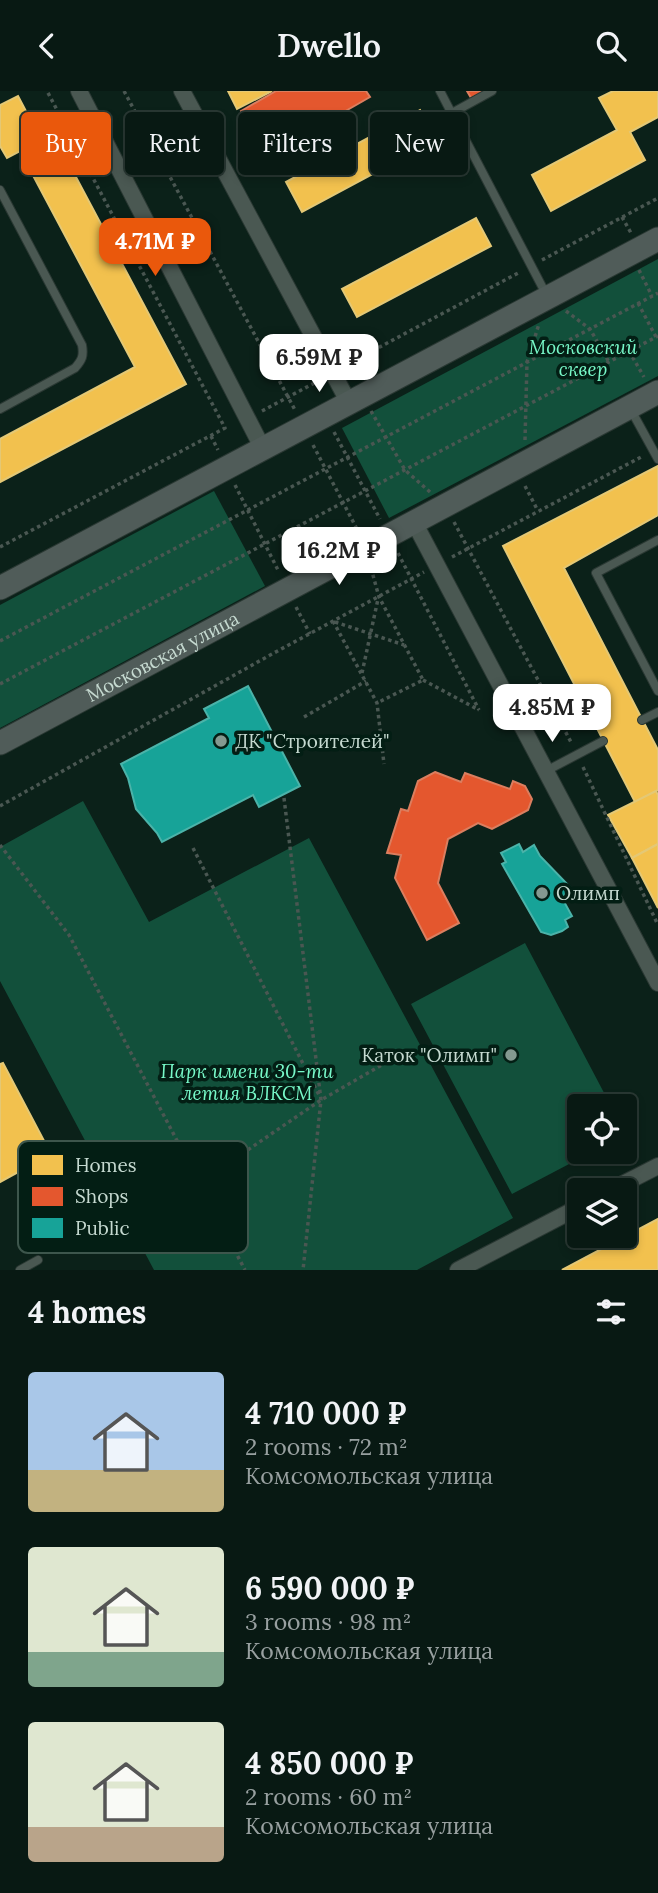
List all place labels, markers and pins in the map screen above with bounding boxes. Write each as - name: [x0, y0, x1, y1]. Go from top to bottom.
- pin: 4.71M ₽: [90, 219, 220, 278]
- pin: 6.59M ₽: [254, 335, 384, 394]
- pin: 16.2M ₽: [274, 527, 404, 587]
- pin: 4.85M ₽: [487, 685, 617, 744]
- place label: ДК "Строителей": [235, 729, 389, 753]
- marker: ДК "Строителей": [213, 733, 229, 749]
- place label: Олимп: [556, 881, 620, 905]
- marker: Олимп: [534, 885, 550, 901]
- place label: Каток "Олимп": [361, 1043, 497, 1067]
- marker: Каток "Олимп": [503, 1047, 519, 1063]

